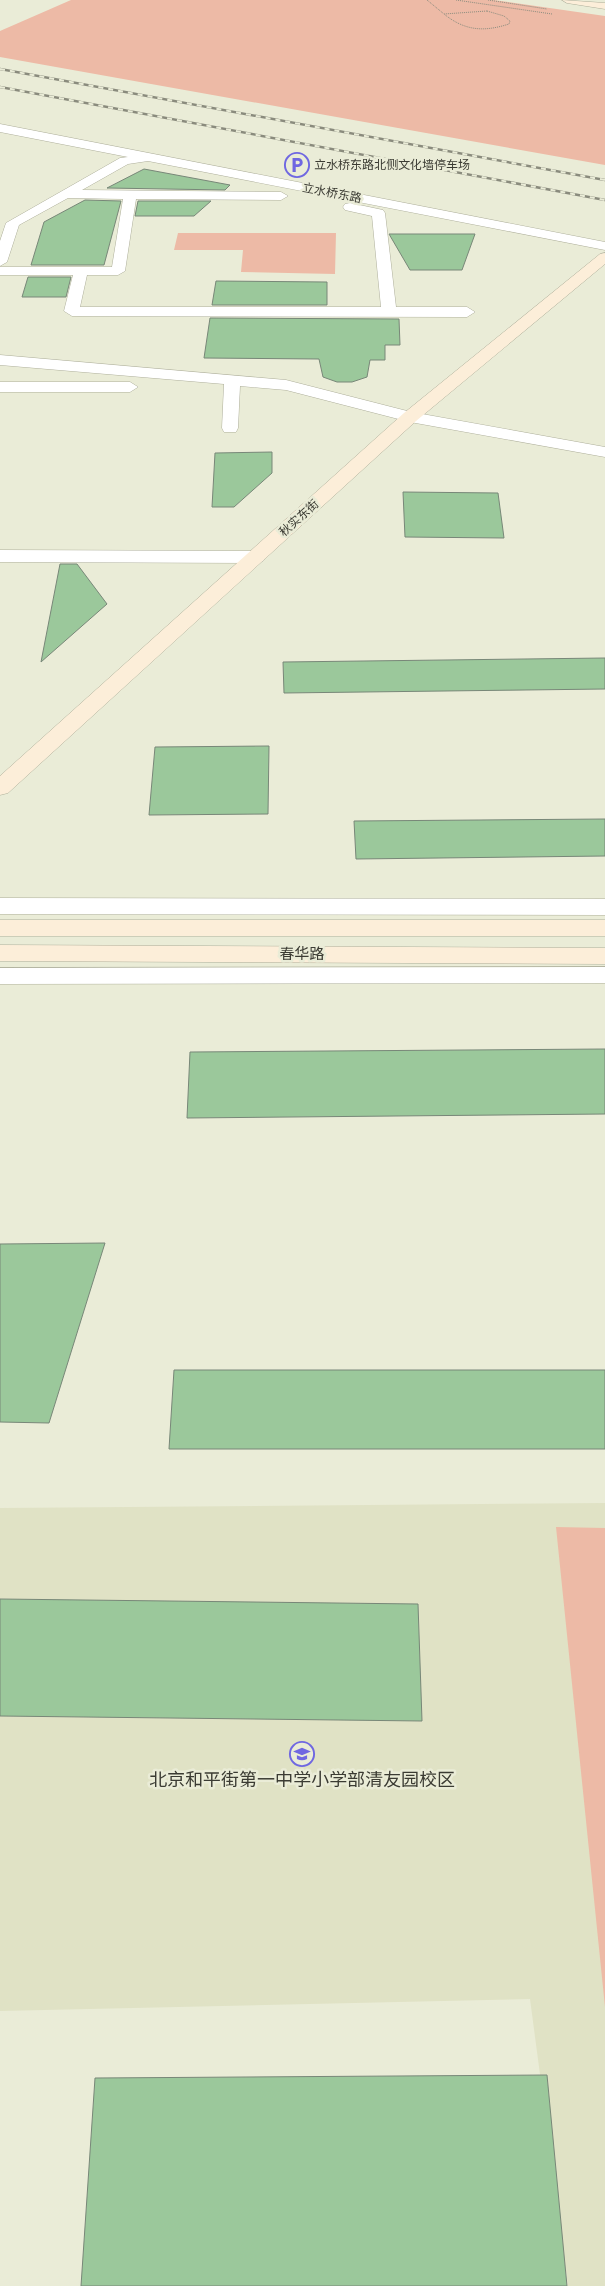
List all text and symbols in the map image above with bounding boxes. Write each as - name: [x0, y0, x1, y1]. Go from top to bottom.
- parking icon: 立水桥东路北侧文化墙停车场: [284, 152, 310, 178]
- place label: 立水桥东路北侧文化墙停车场: [314, 158, 470, 172]
- street label: 立水桥东路: [301, 180, 363, 206]
- street label: 秋实东街: [276, 497, 322, 539]
- street label: 春华路: [279, 945, 325, 963]
- school or university icon: 北京和平街第一中学小学部清友园校区: [289, 1741, 315, 1767]
- place label: 北京和平街第一中学小学部清友园校区: [149, 1769, 455, 1791]

